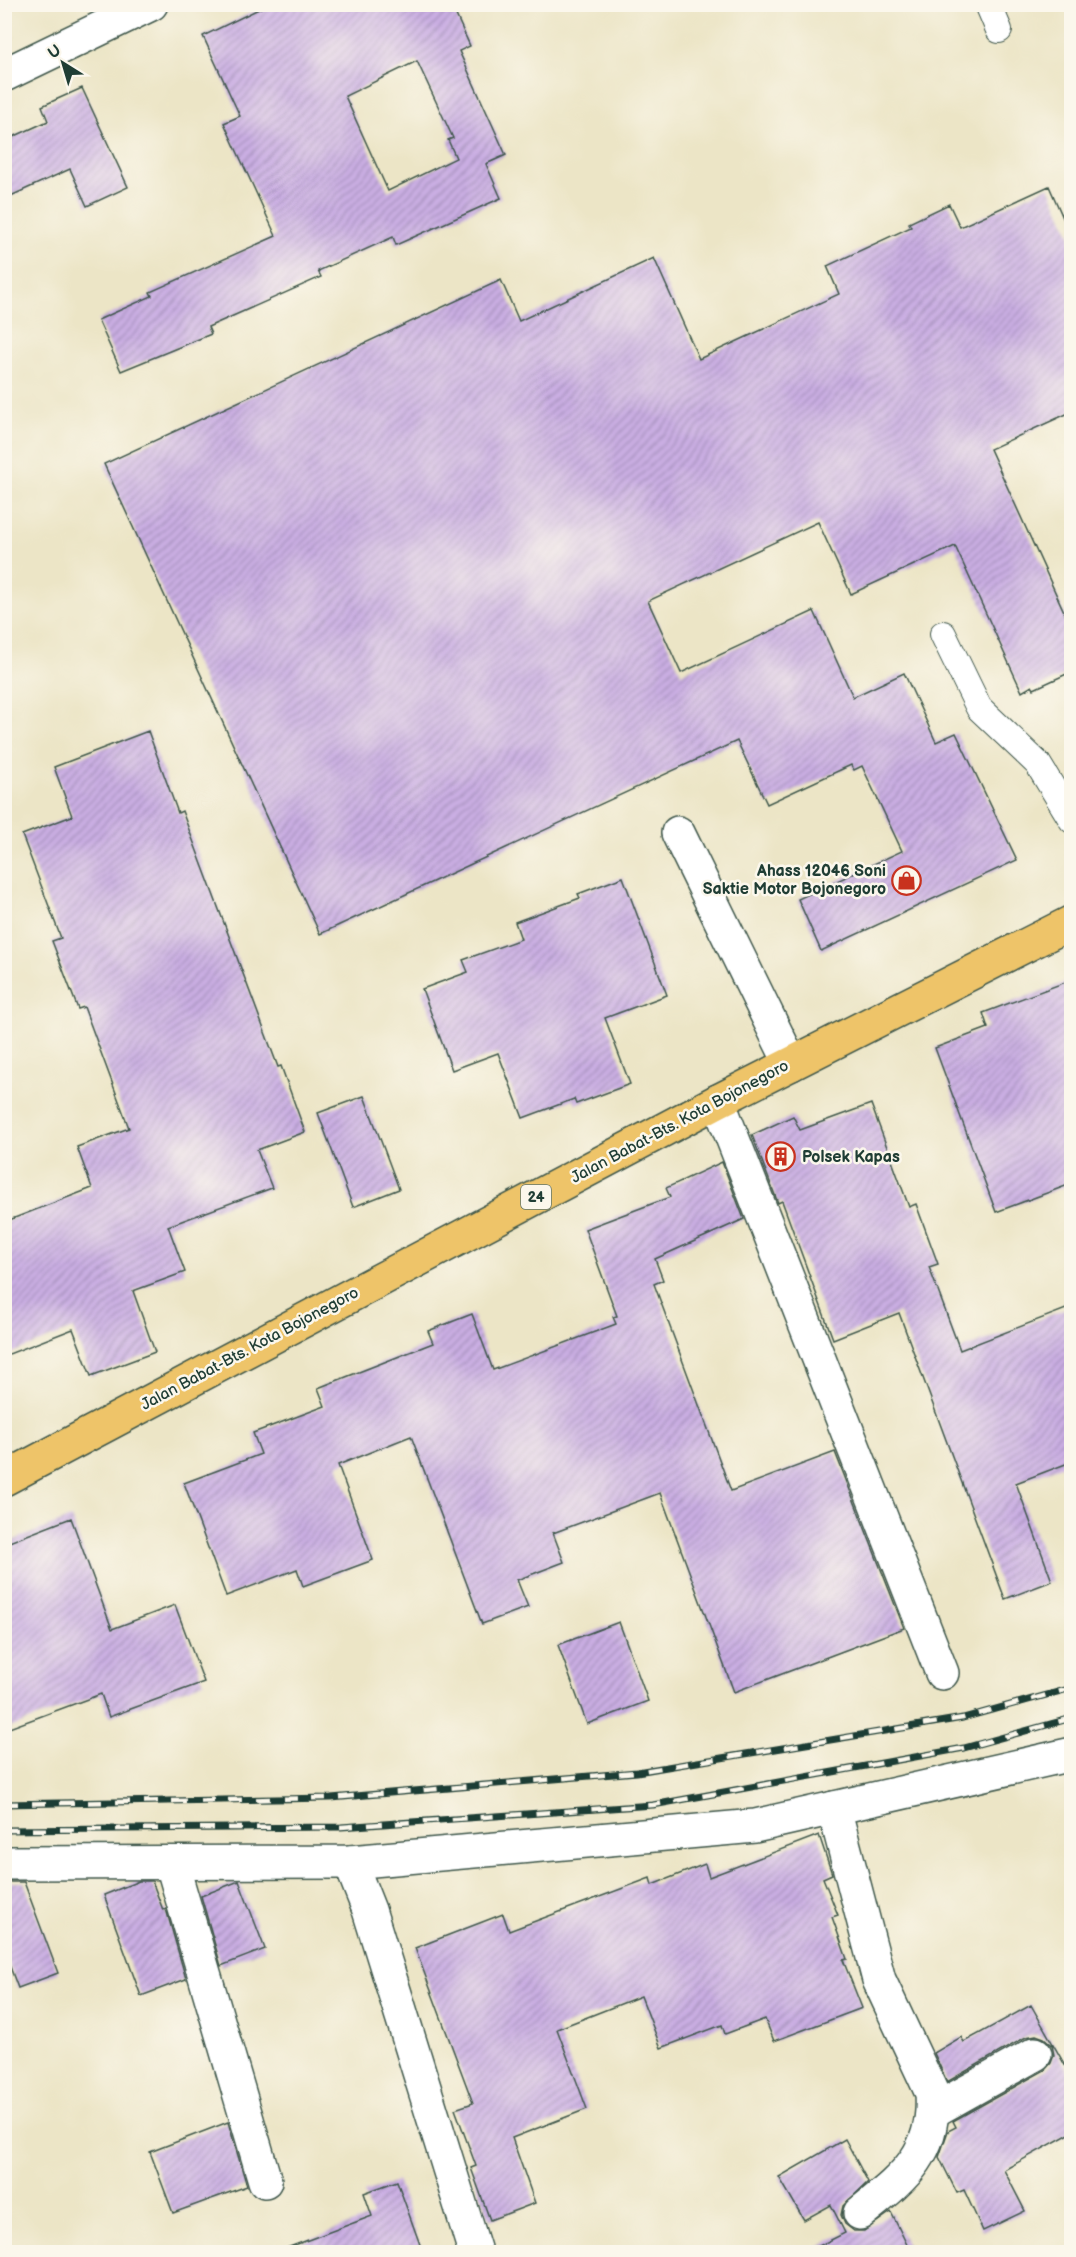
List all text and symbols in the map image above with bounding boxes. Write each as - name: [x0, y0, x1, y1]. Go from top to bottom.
- north arrow: [33, 33, 93, 93]
- text: U: [45, 41, 65, 63]
- place label: Ahass 12046 Soni Saktie Motor Bojonegoro: [703, 862, 886, 899]
- shop icon: Ahass 12046 Soni Saktie Motor Bojonegoro: [891, 864, 923, 896]
- street label: Jalan Babat-Bts. Kota Bojonegoro: [568, 1056, 792, 1188]
- building icon: Polsek Kapas: [765, 1141, 797, 1173]
- place label: Polsek Kapas: [802, 1148, 900, 1167]
- road number: 24: [521, 1185, 551, 1209]
- street label: Jalan Babat-Bts. Kota Bojonegoro: [138, 1283, 362, 1415]

